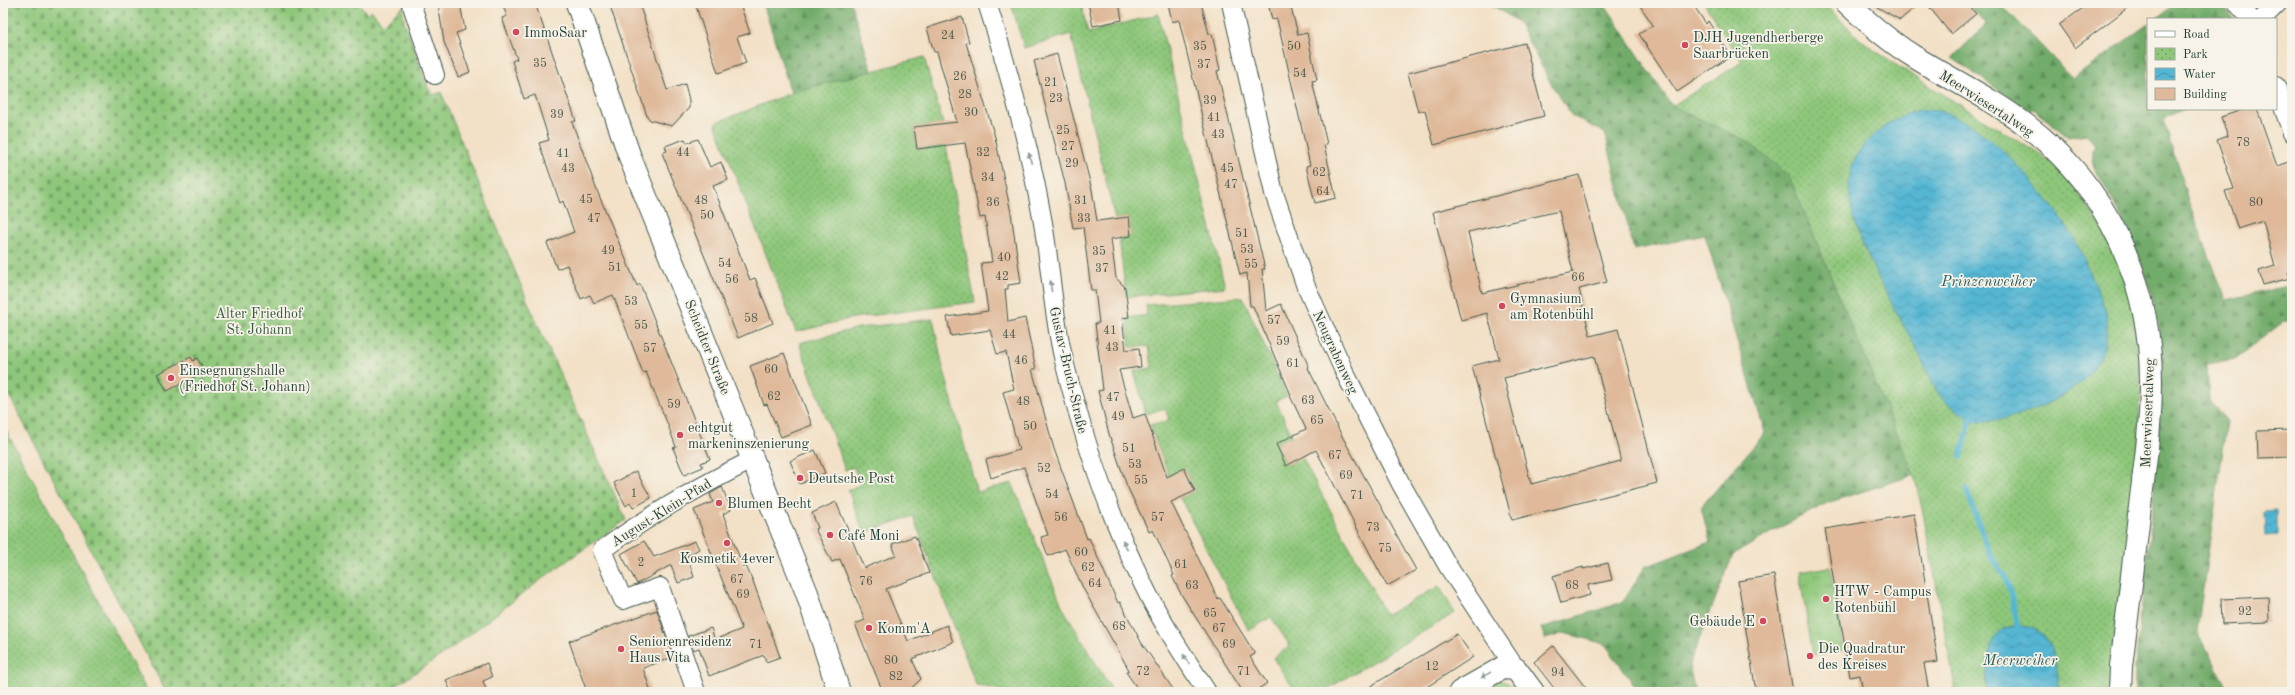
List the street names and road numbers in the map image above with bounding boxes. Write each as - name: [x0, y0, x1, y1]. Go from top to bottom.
- street label: Meerwiesertalweg: [1937, 68, 2037, 140]
- street label: Scheidter Straße: [682, 298, 732, 397]
- street label: Gustav-Bruch-Straße: [1047, 306, 1089, 435]
- street label: Neugrabenweg: [1310, 309, 1361, 397]
- street label: Meerwiesertalweg: [2139, 358, 2157, 468]
- street label: August-Klein-Pfad: [609, 476, 714, 549]

